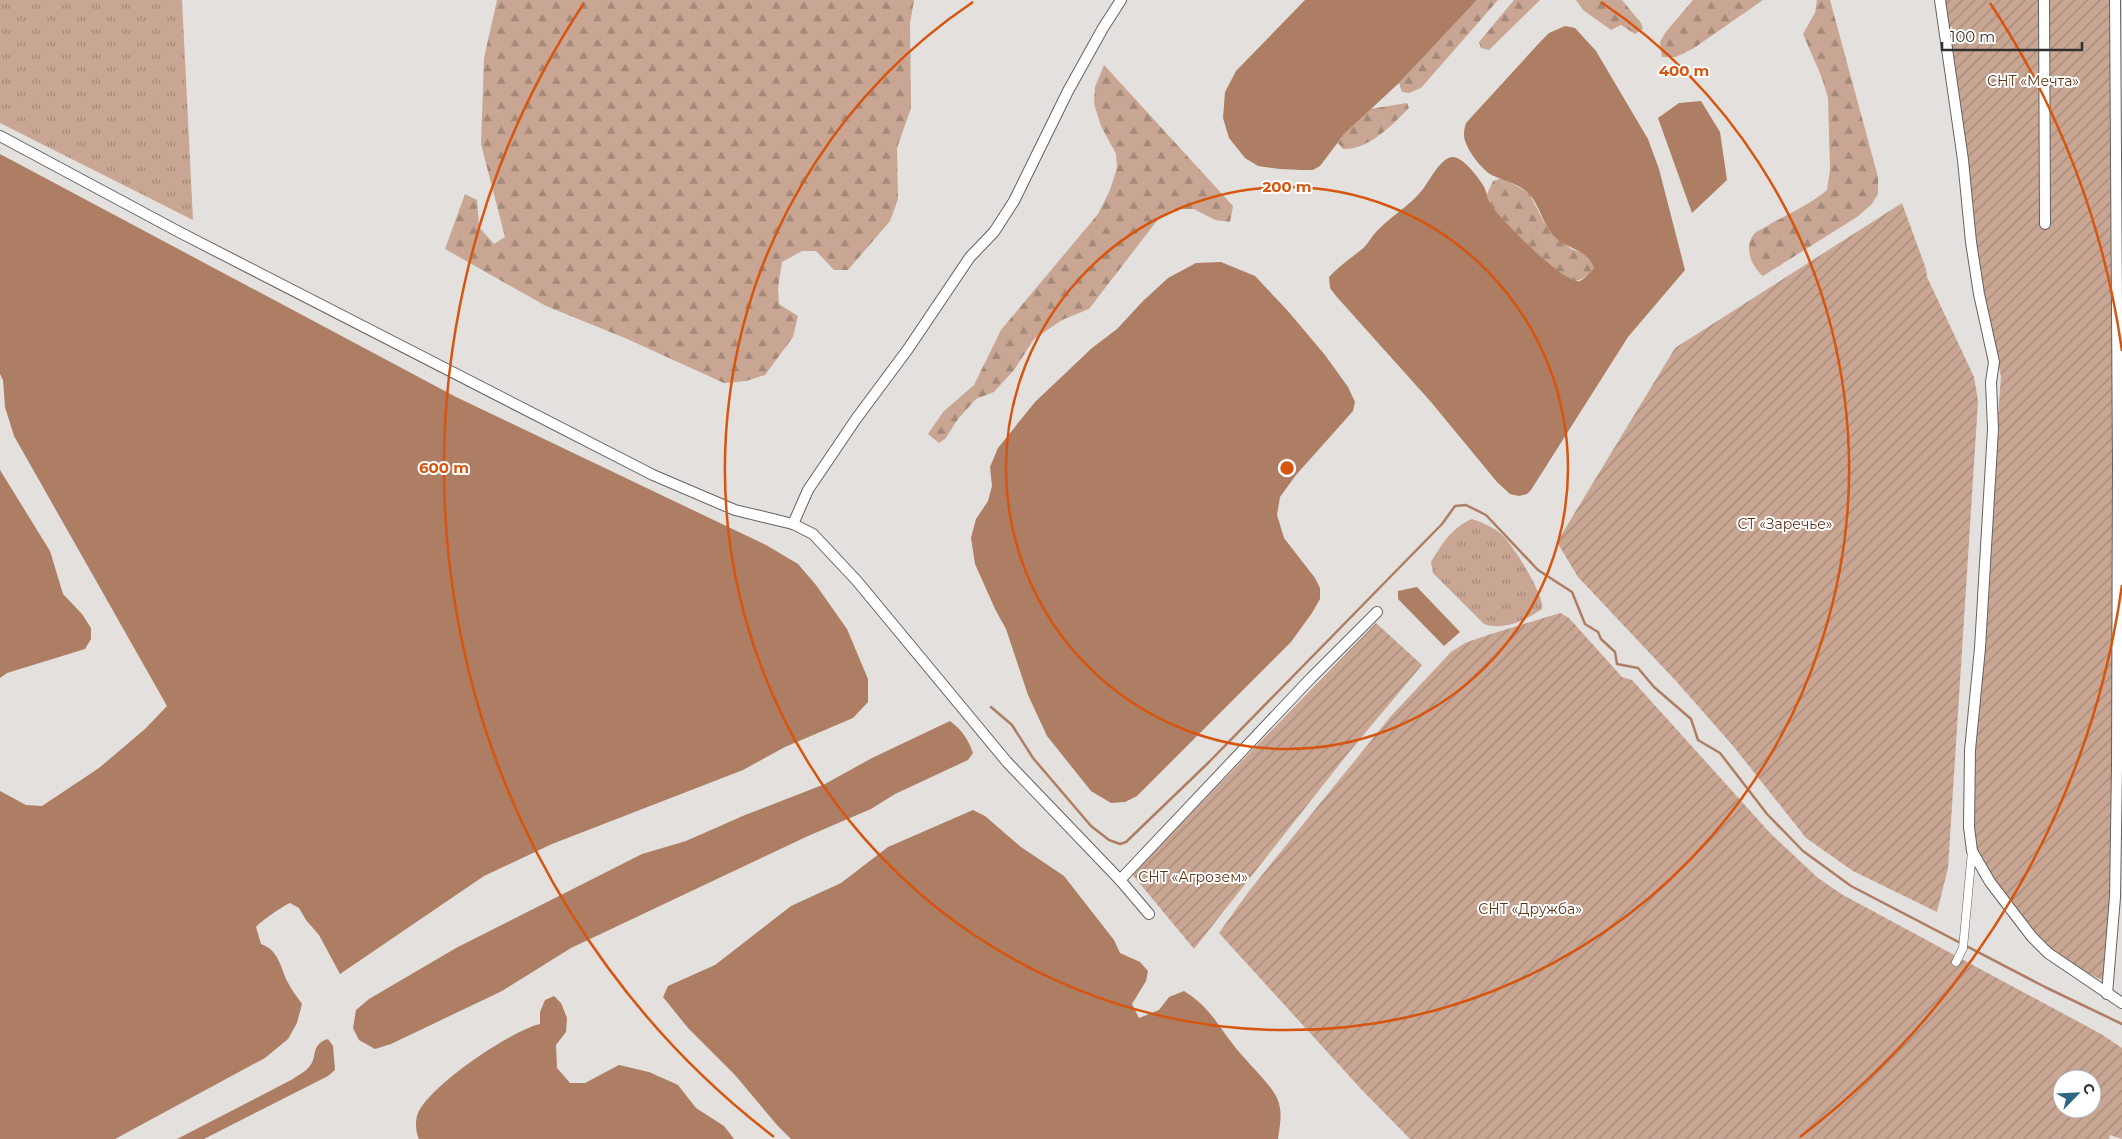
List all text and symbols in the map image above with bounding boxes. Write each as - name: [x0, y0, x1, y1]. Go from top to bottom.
- scale bar: [1942, 20, 2082, 52]
- text: 100 m: [1950, 27, 1995, 46]
- text: 400 m: [1659, 61, 1709, 80]
- park label: СНТ «Мечта»: [1987, 72, 2079, 90]
- text: 200 m: [1262, 177, 1312, 196]
- text: 600 m: [419, 458, 469, 477]
- centre of rings: [1278, 459, 1296, 477]
- park label: СТ «Заречье»: [1737, 515, 1833, 533]
- park label: СНТ «Агрозем»: [1138, 868, 1248, 886]
- park label: СНТ «Дружба»: [1478, 900, 1582, 918]
- north arrow: [2052, 1069, 2102, 1119]
- text: С: [2079, 1080, 2099, 1097]

